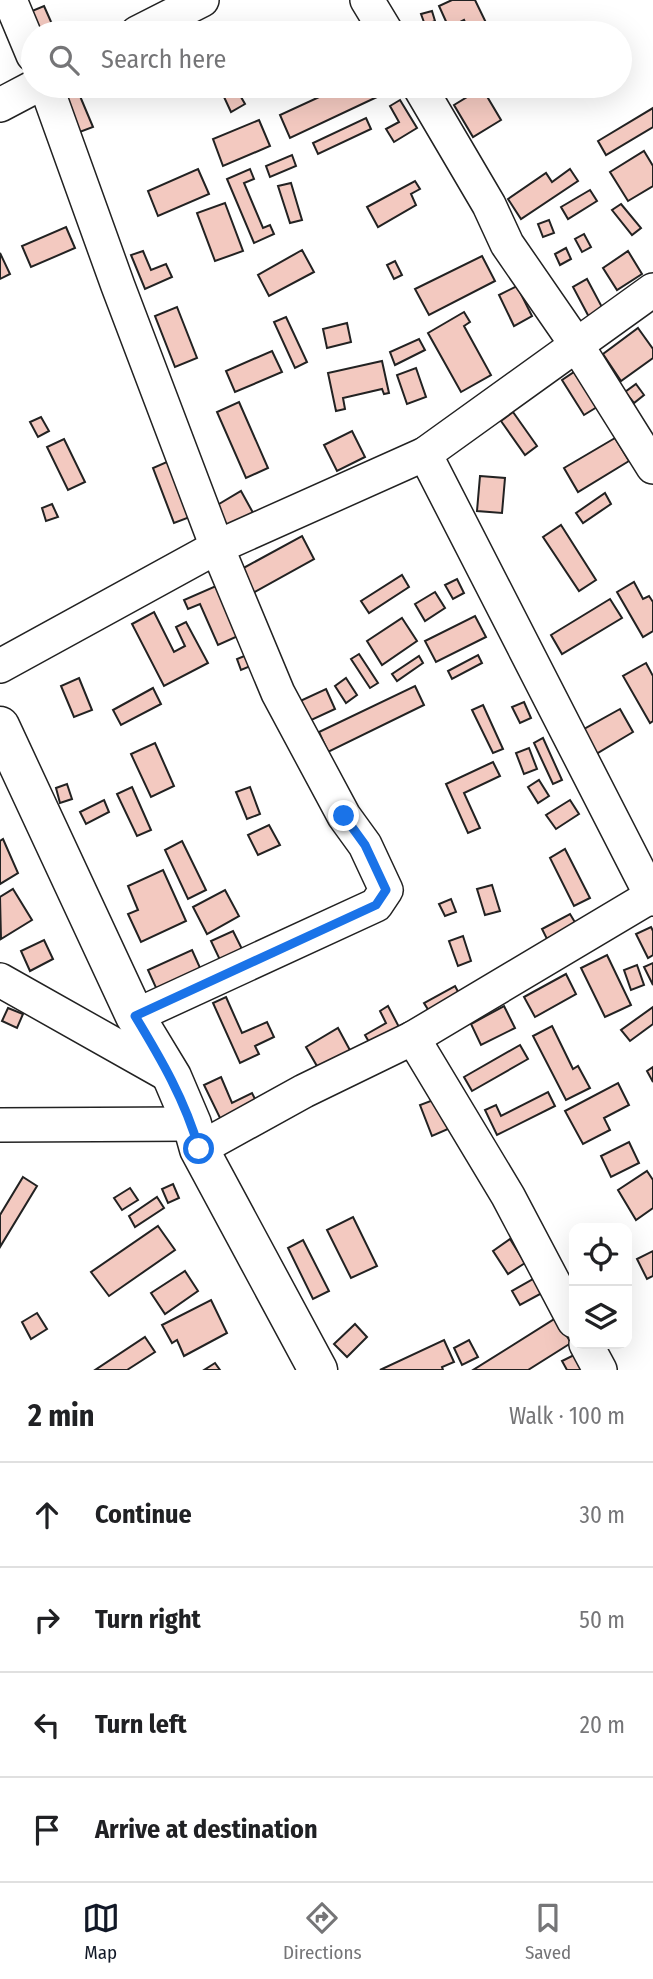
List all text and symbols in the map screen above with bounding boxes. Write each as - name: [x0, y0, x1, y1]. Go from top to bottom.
- search box: [21, 21, 632, 98]
- icon: search: [45, 41, 83, 79]
- text: Search here: [101, 44, 226, 75]
- route end: [328, 800, 359, 831]
- route start: [183, 1133, 214, 1164]
- map controls: [569, 1223, 632, 1349]
- button: locate: [569, 1223, 632, 1286]
- button: layers: [569, 1286, 632, 1349]
- text: 2 min: [28, 1398, 95, 1434]
- text: Walk · 100 m: [509, 1402, 625, 1430]
- icon: ahead: [28, 1496, 66, 1534]
- text: Continue: [95, 1499, 192, 1530]
- text: 30 m: [580, 1501, 625, 1529]
- icon: right: [28, 1601, 66, 1639]
- text: Turn right: [95, 1604, 201, 1635]
- text: 50 m: [579, 1606, 625, 1634]
- icon: left: [28, 1706, 66, 1744]
- text: Turn left: [95, 1709, 187, 1740]
- text: 20 m: [580, 1711, 625, 1739]
- icon: arrive: [28, 1811, 66, 1849]
- text: Arrive at destination: [95, 1814, 318, 1845]
- tab: Map: [82, 1899, 120, 1964]
- tab: Directions: [283, 1899, 362, 1964]
- tab: Saved: [525, 1899, 571, 1964]

